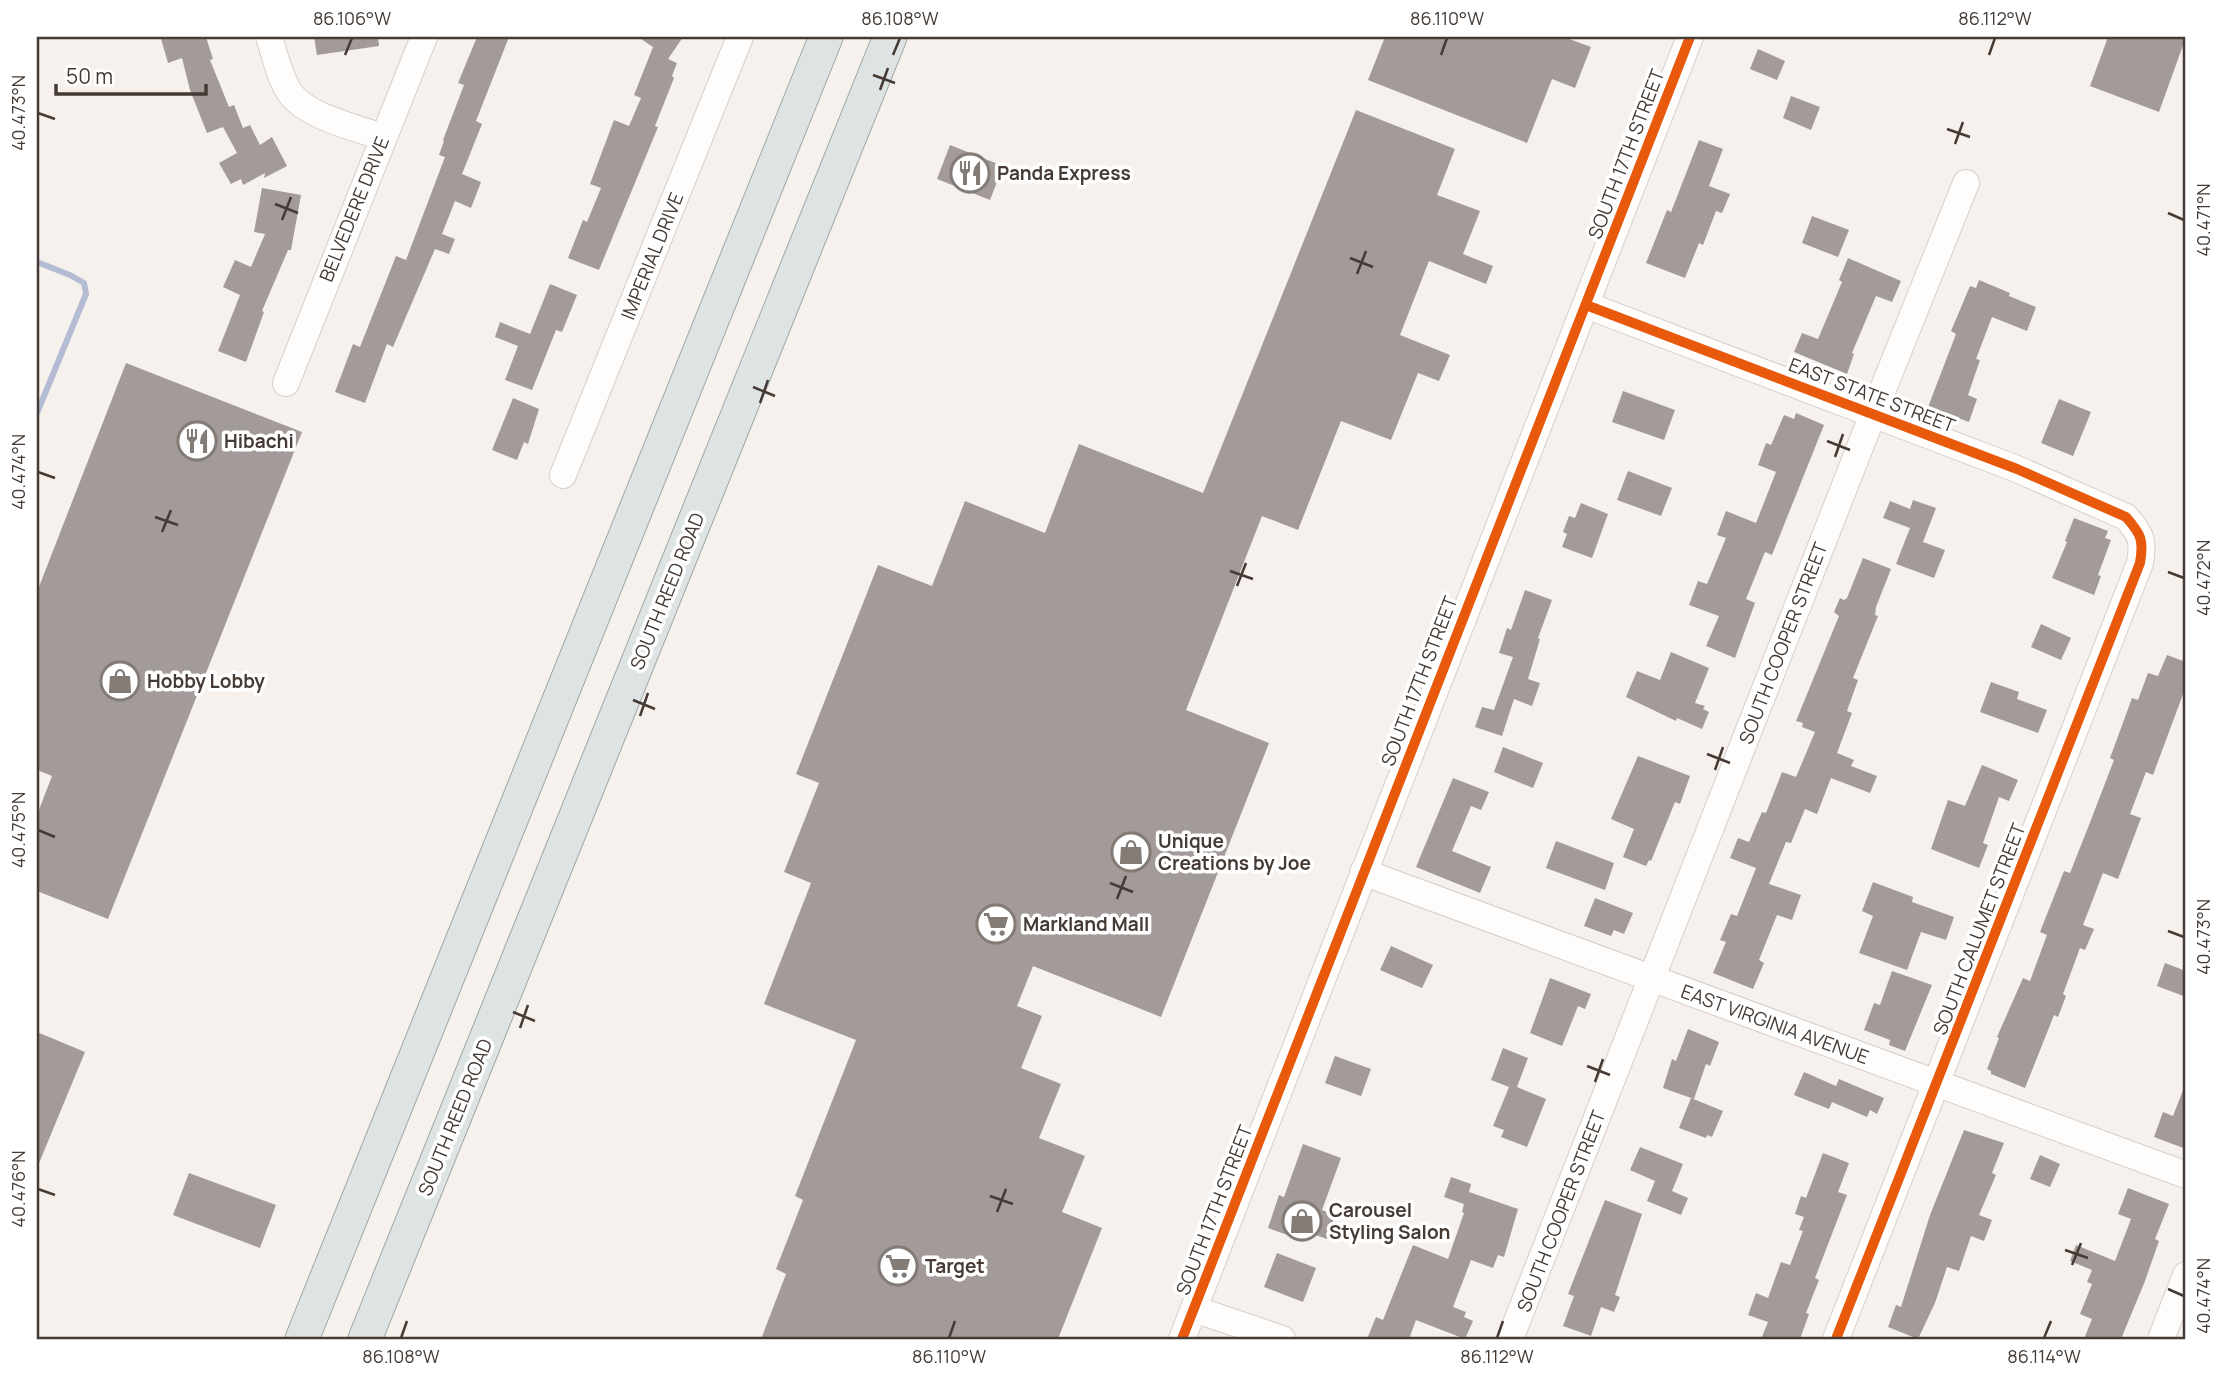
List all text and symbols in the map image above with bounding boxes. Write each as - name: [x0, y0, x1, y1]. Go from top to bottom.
- text: 86.106°W: [313, 6, 391, 30]
- text: 86.108°W: [861, 6, 939, 30]
- text: 86.110°W: [1410, 6, 1484, 30]
- text: 86.112°W: [1958, 6, 2032, 30]
- scale bar: [56, 52, 206, 96]
- text: 50 m: [66, 62, 113, 90]
- street label: SOUTH 17TH STREET: [1582, 65, 1671, 243]
- text: 40.473°N: [6, 75, 30, 151]
- street label: BELVEDERE DRIVE: [313, 132, 395, 286]
- restaurant icon: Panda Express: [949, 152, 991, 194]
- place label: Panda Express: [997, 160, 1131, 186]
- text: 40.471°N: [2191, 183, 2215, 257]
- street label: IMPERIAL DRIVE: [615, 188, 689, 324]
- street label: EAST STATE STREET: [1785, 351, 1960, 439]
- restaurant icon: Hibachi: [176, 420, 218, 462]
- place label: Hibachi: [224, 428, 294, 454]
- text: 40.474°N: [6, 434, 30, 510]
- street label: SOUTH REED ROAD: [624, 509, 710, 673]
- street label: SOUTH COOPER STREET: [1732, 538, 1834, 748]
- text: 40.472°N: [2191, 540, 2215, 616]
- street label: SOUTH 17TH STREET: [1375, 592, 1464, 770]
- shop icon: Hobby Lobby: [99, 660, 141, 702]
- place label: Hobby Lobby: [147, 668, 265, 694]
- text: 40.475°N: [6, 792, 30, 868]
- street label: SOUTH CALUMET STREET: [1927, 819, 2032, 1039]
- place label: Unique Creations by Joe: [1158, 828, 1311, 876]
- shop icon: Unique Creations by Joe: [1110, 831, 1152, 873]
- text: 40.473°N: [2191, 899, 2215, 975]
- supermarket icon: Markland Mall: [975, 903, 1017, 945]
- place label: Markland Mall: [1023, 911, 1149, 937]
- street label: EAST VIRGINIA AVENUE: [1678, 978, 1872, 1070]
- street label: SOUTH REED ROAD: [412, 1035, 498, 1199]
- street label: SOUTH COOPER STREET: [1510, 1106, 1612, 1316]
- street label: SOUTH 17TH STREET: [1170, 1121, 1259, 1299]
- text: 40.476°N: [6, 1150, 30, 1228]
- place label: Carousel Styling Salon: [1329, 1197, 1451, 1245]
- shop icon: Carousel Styling Salon: [1281, 1200, 1323, 1242]
- supermarket icon: Target: [877, 1245, 919, 1287]
- place label: Target: [925, 1253, 985, 1279]
- text: 40.474°N: [2191, 1258, 2215, 1334]
- text: 86.108°W: [362, 1344, 440, 1368]
- text: 86.110°W: [912, 1344, 986, 1368]
- text: 86.112°W: [1460, 1344, 1534, 1368]
- text: 86.114°W: [2007, 1344, 2081, 1368]

